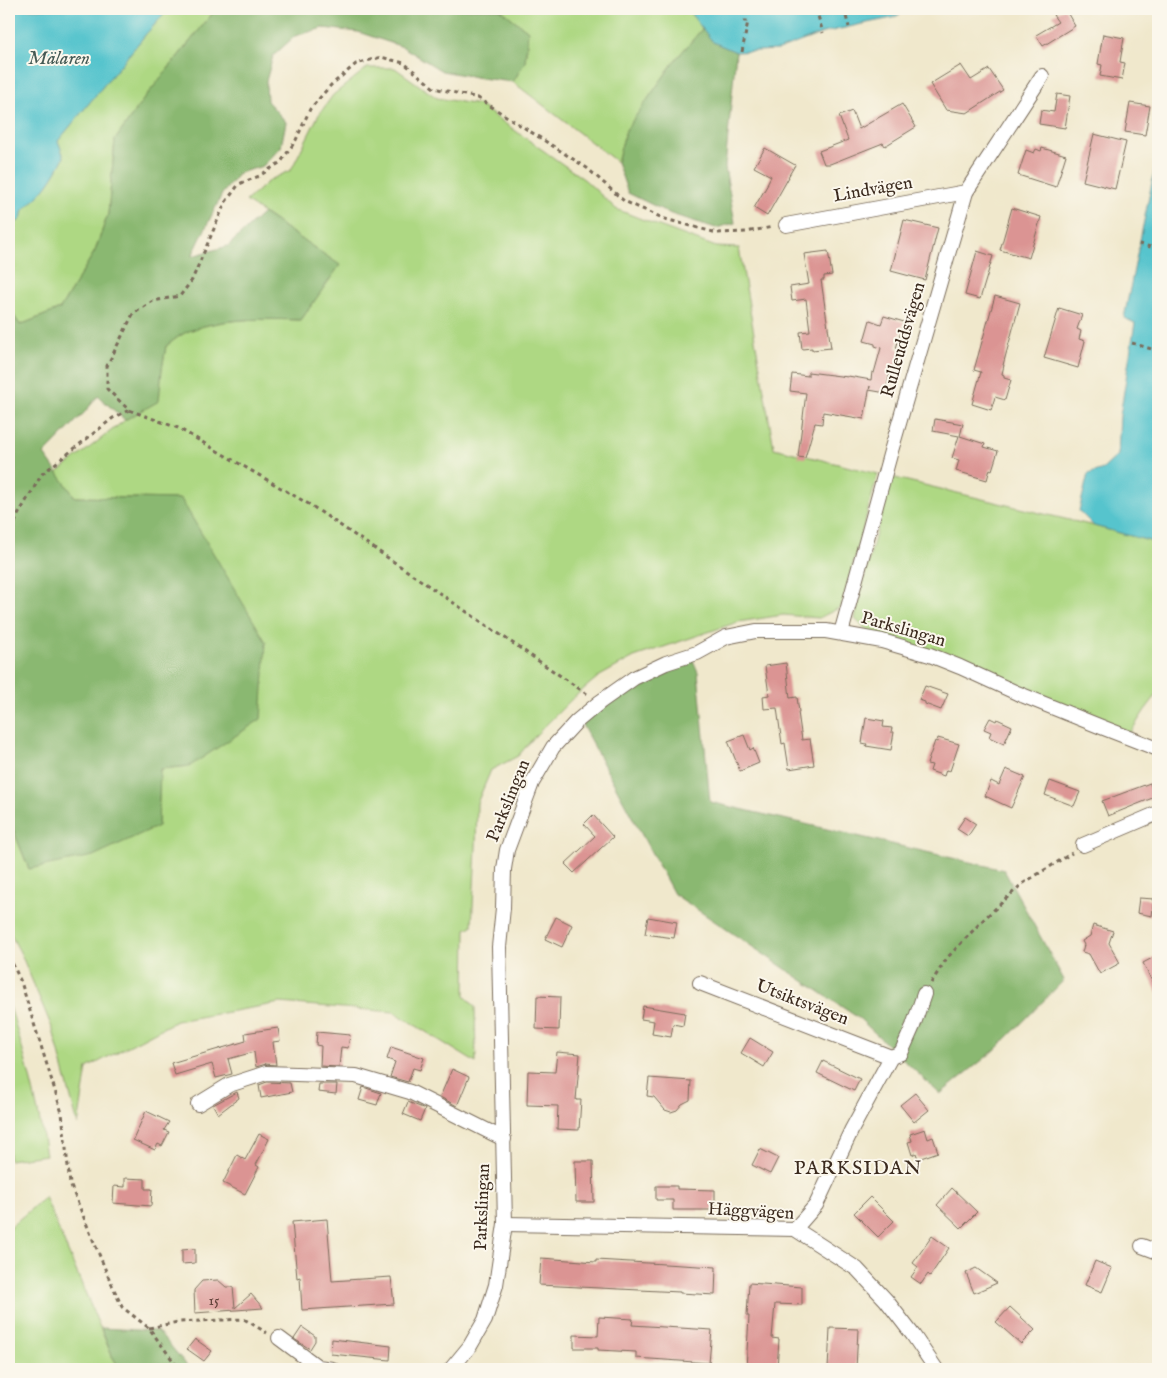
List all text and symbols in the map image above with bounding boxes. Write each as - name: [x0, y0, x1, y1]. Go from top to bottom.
- water label: Mälaren: [28, 47, 90, 71]
- street label: Lindvägen: [832, 172, 915, 208]
- street label: Rulleuddsvägen: [877, 279, 932, 400]
- street label: Parkslingan: [858, 607, 948, 653]
- street label: Parkslingan: [482, 756, 536, 846]
- street label: Utsiktsvägen: [752, 975, 852, 1031]
- district label: PARKSIDAN: [794, 1156, 922, 1181]
- street label: Parkslingan: [470, 1163, 496, 1251]
- street label: Häggvägen: [707, 1198, 795, 1226]
- house number: 15: [208, 1291, 220, 1310]

